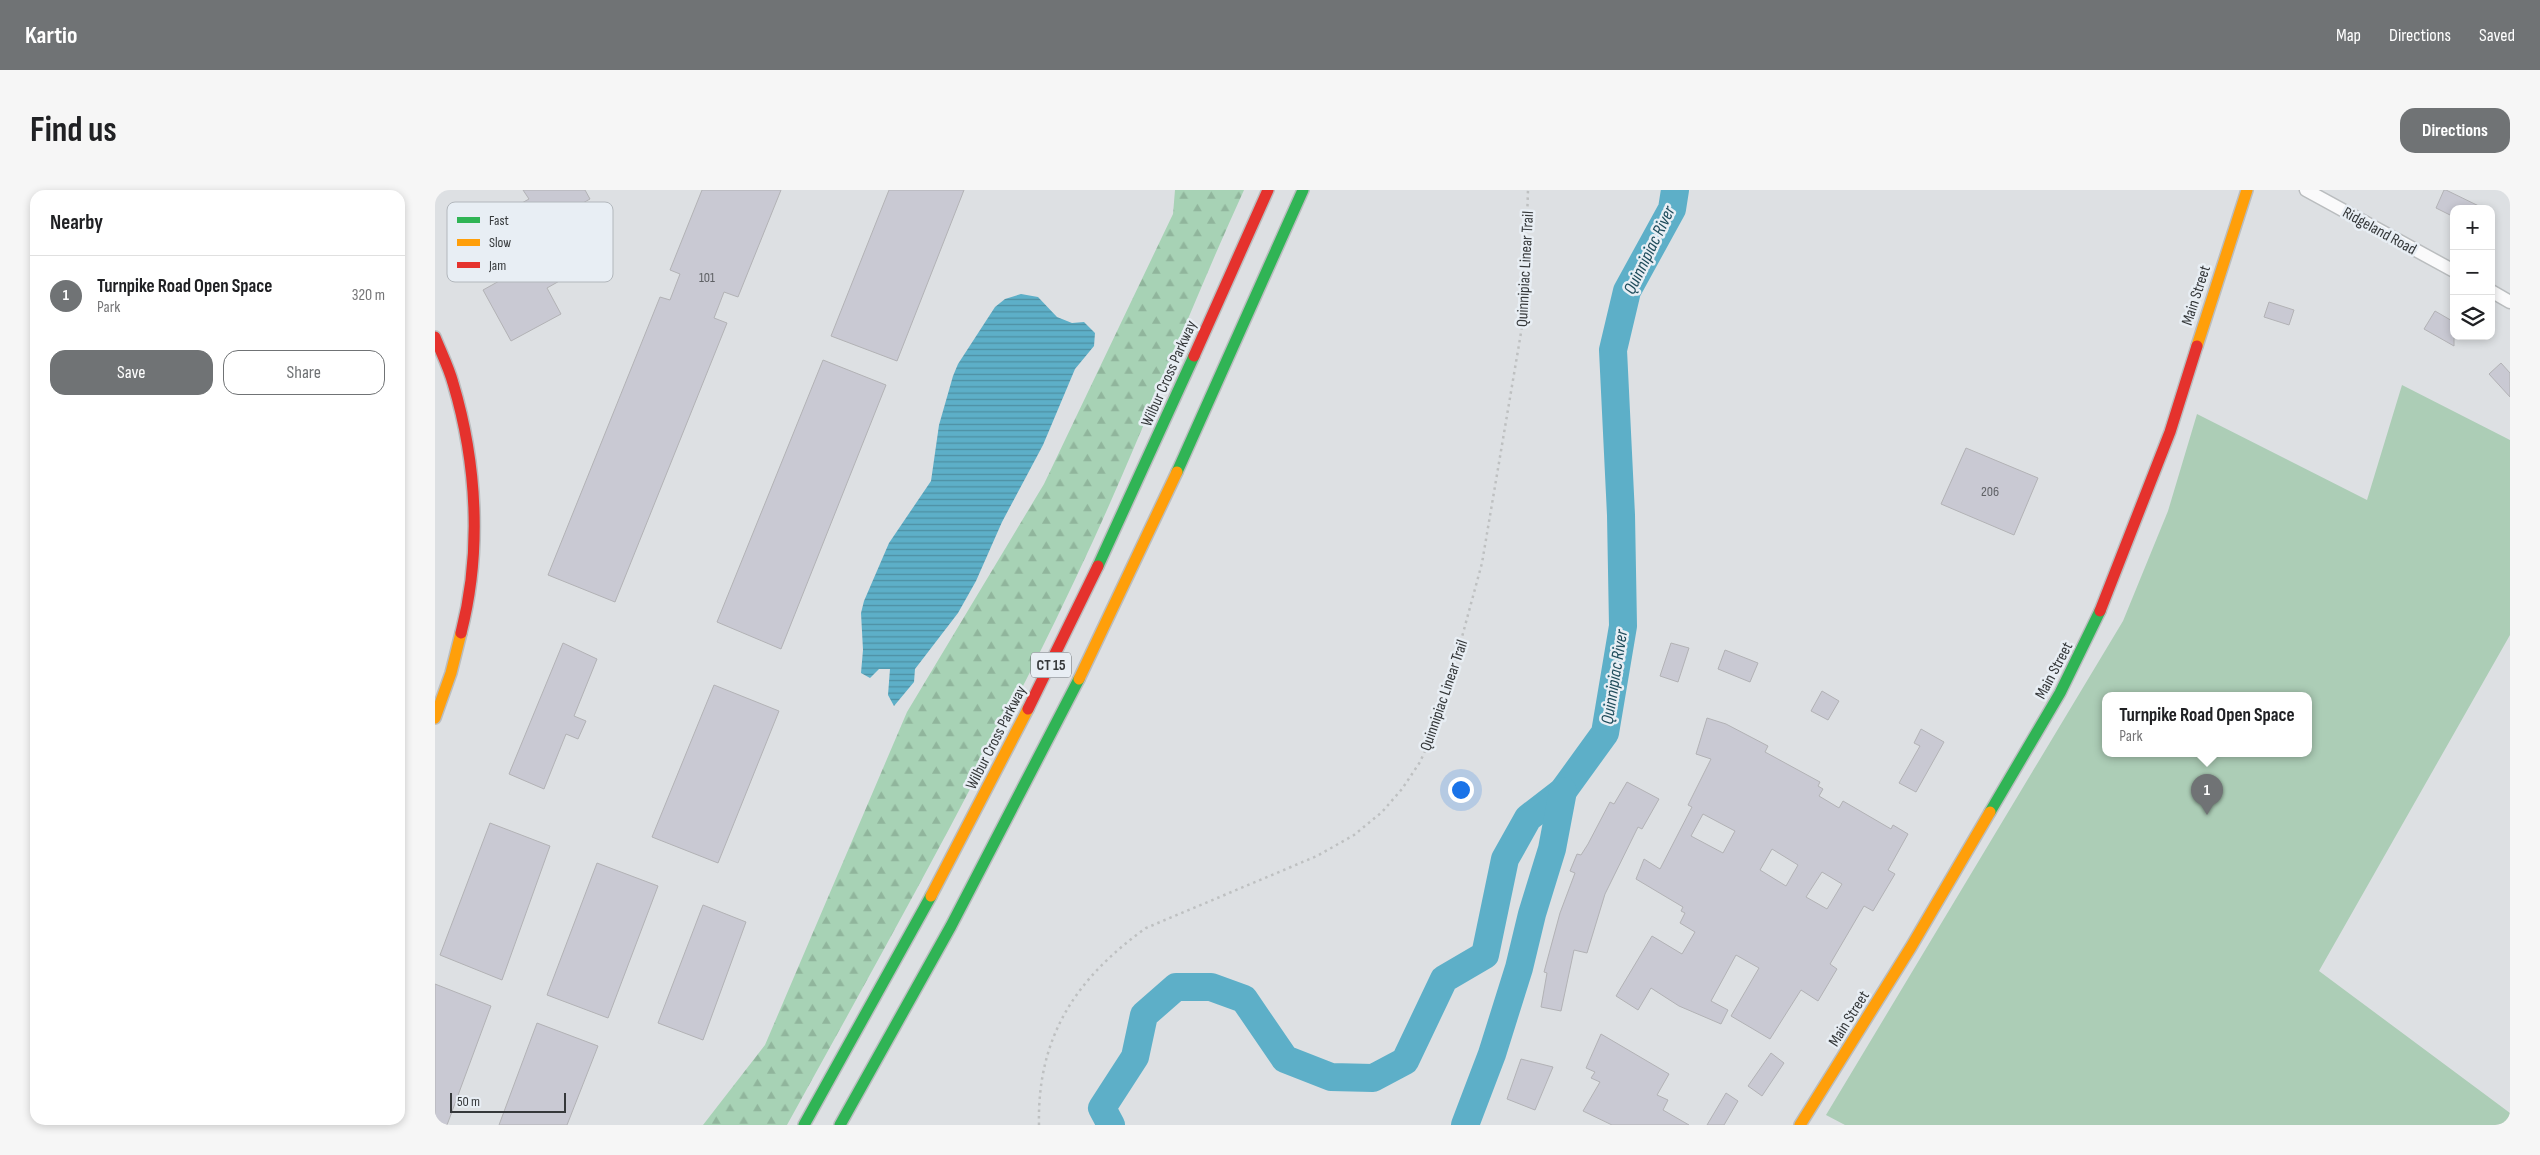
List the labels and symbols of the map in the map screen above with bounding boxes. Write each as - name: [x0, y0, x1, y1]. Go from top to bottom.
- legend: [447, 202, 613, 282]
- water label: Quinnipiac River: [1619, 202, 1680, 298]
- street label: Ridgeland Road: [2339, 203, 2420, 259]
- street label: Quinnipiac Linear Trail: [1513, 211, 1538, 328]
- text: Fast: [489, 212, 509, 229]
- text: Slow: [489, 234, 511, 251]
- text: Jam: [488, 257, 506, 274]
- street label: Main Street: [2178, 263, 2215, 328]
- house number: 101: [699, 269, 715, 286]
- street label: Wilbur Cross Parkway: [1138, 318, 1201, 429]
- house number: 206: [1981, 483, 1999, 500]
- water label: Quinnipiac River: [1597, 627, 1632, 726]
- street label: Quinnipiac Linear Trail: [1417, 637, 1472, 754]
- street label: Main Street: [2031, 639, 2077, 702]
- road number: CT 15: [1031, 652, 1071, 678]
- street label: Wilbur Cross Parkway: [962, 683, 1031, 793]
- pin: 1: [2191, 774, 2223, 815]
- your location: [1448, 777, 1474, 803]
- street label: Main Street: [1825, 987, 1874, 1050]
- scale bar: [450, 1090, 566, 1113]

